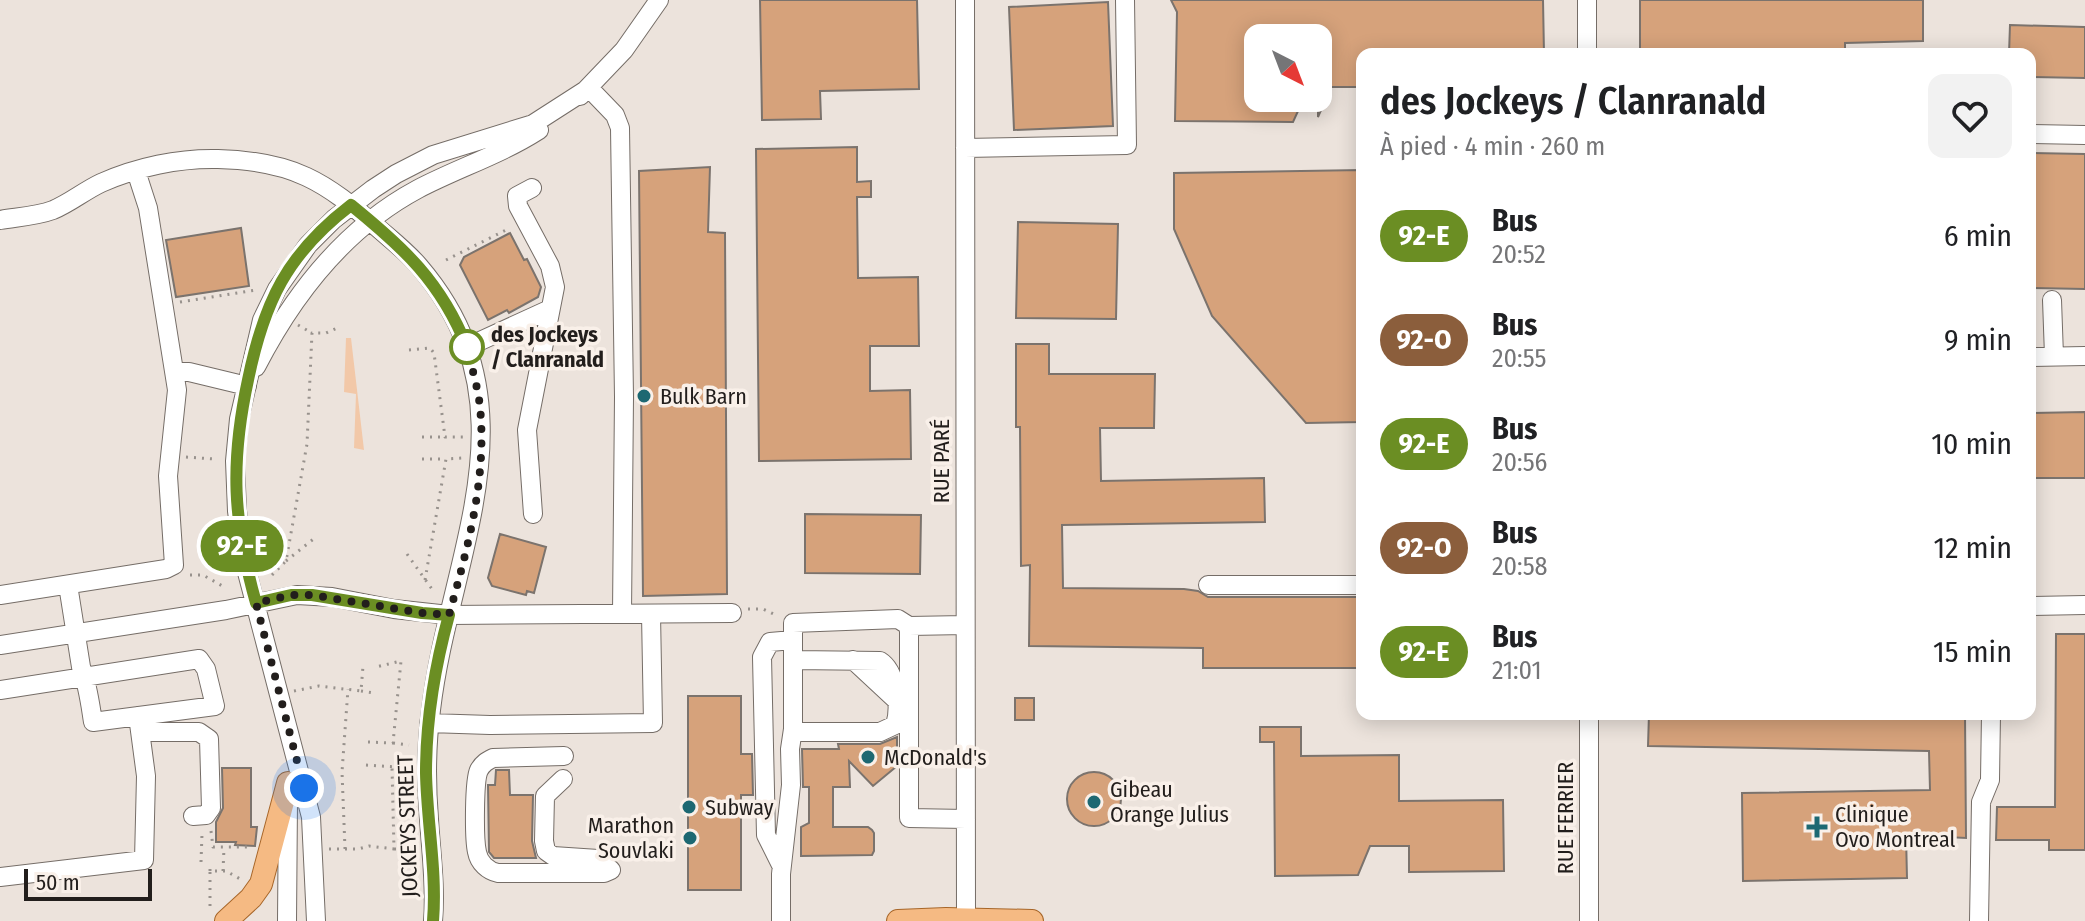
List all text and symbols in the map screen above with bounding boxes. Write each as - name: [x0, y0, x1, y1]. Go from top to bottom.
- north arrow: [1244, 24, 1332, 112]
- map controls: [1244, 24, 1332, 112]
- button: heart: [1928, 74, 2012, 158]
- text: des Jockeys / Clanranald: [1380, 78, 1767, 124]
- text: À pied · 4 min · 260 m: [1380, 131, 1605, 162]
- text: Bus: [1492, 203, 1537, 239]
- text: 6 min: [1944, 218, 2012, 254]
- text: 92-E: [1399, 219, 1449, 252]
- text: 20:52: [1492, 239, 1546, 270]
- text: Bus: [1492, 307, 1537, 343]
- place label: des Jockeys / Clanranald: [491, 321, 604, 373]
- text: 9 min: [1944, 322, 2012, 358]
- text: 92-O: [1396, 323, 1452, 356]
- marker: des Jockeys / Clanranald: [450, 330, 484, 364]
- text: 20:55: [1492, 343, 1546, 374]
- place label: Bulk Barn: [660, 383, 747, 410]
- marker: Bulk Barn: [635, 387, 653, 405]
- text: Bus: [1492, 411, 1537, 447]
- street label: RUE PARÉ: [928, 419, 955, 503]
- text: 10 min: [1931, 426, 2012, 462]
- text: 92-E: [1399, 427, 1449, 460]
- text: 20:56: [1492, 447, 1547, 478]
- text: Bus: [1492, 515, 1537, 551]
- line badge: 92-E: [186, 520, 298, 572]
- text: 92-E: [217, 529, 267, 562]
- text: 12 min: [1934, 530, 2012, 566]
- text: 92-O: [1396, 531, 1452, 564]
- text: 20:58: [1492, 551, 1548, 582]
- text: Bus: [1492, 619, 1537, 655]
- text: 15 min: [1933, 634, 2012, 670]
- text: 92-E: [1399, 635, 1449, 668]
- text: 21:01: [1492, 655, 1542, 686]
- place label: McDonald's: [884, 744, 987, 771]
- marker: McDonald's: [859, 748, 877, 766]
- street label: JOCKEYS STREET: [391, 753, 423, 898]
- street label: RUE FERRIER: [1552, 762, 1579, 874]
- your location: [284, 768, 324, 808]
- place label: Gibeau Orange Julius: [1110, 776, 1229, 828]
- marker: Gibeau Orange Julius: [1085, 793, 1103, 811]
- place label: Subway: [705, 794, 774, 821]
- marker: Subway: [680, 798, 698, 816]
- place label: Clinique Ovo Montreal: [1835, 801, 1956, 853]
- place label: Marathon Souvlaki: [588, 812, 674, 864]
- marker: Clinique Ovo Montreal: [1806, 816, 1828, 838]
- marker: Marathon Souvlaki: [681, 829, 699, 847]
- scale bar: [24, 865, 152, 901]
- text: 50 m: [36, 869, 80, 896]

